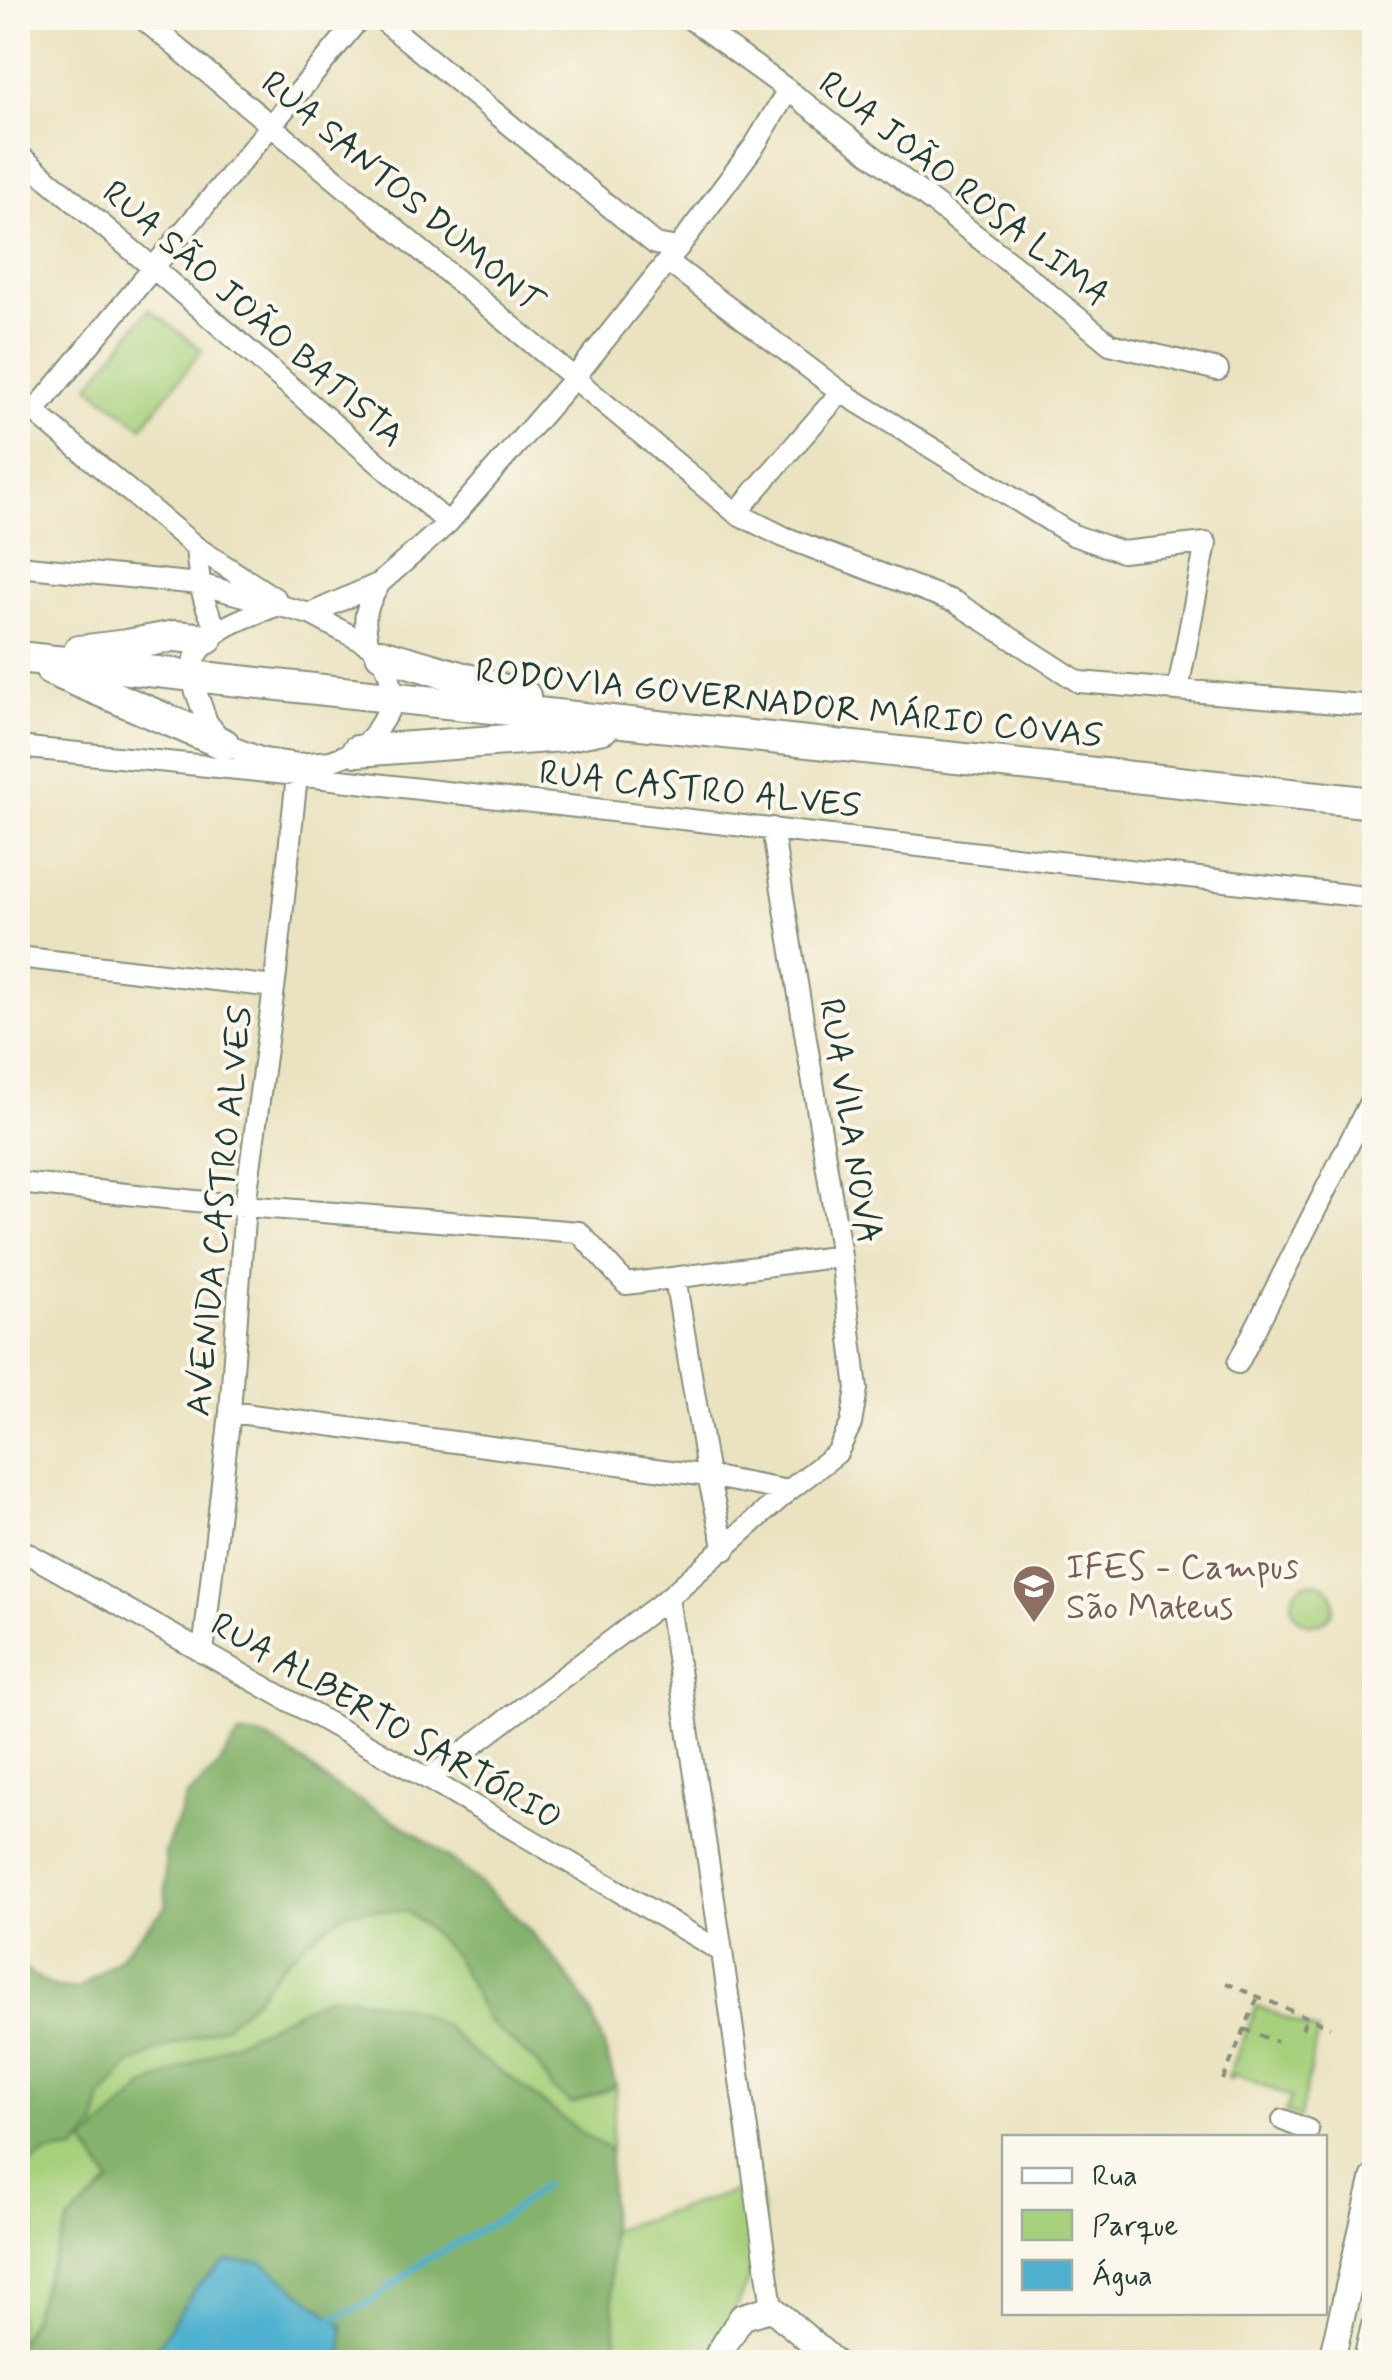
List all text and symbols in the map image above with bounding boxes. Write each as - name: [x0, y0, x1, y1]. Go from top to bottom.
- street label: RUA SANTOS DUMONT: [251, 61, 554, 325]
- street label: RUA JOÃO ROSA LIMA: [809, 61, 1119, 318]
- street label: RUA SÃO JOÃO BATISTA: [92, 171, 413, 458]
- street label: RODOVIA GOVERNADOR MÁRIO COVAS: [473, 648, 1105, 760]
- street label: RUA CASTRO ALVES: [537, 750, 863, 830]
- street label: RUA VILA NOVA: [807, 995, 891, 1247]
- street label: AVENIDA CASTRO ALVES: [176, 1004, 264, 1419]
- place label: IFES - Campus São Mateus: [1066, 1545, 1299, 1631]
- school or university icon: IFES - Campus São Mateus: [1011, 1563, 1057, 1624]
- street label: RUA ALBERTO SARTÓRIO: [202, 1602, 570, 1841]
- legend: [1002, 2135, 1327, 2315]
- text: Rua: [1092, 2157, 1138, 2196]
- text: Parque: [1092, 2207, 1178, 2246]
- text: Água: [1092, 2257, 1153, 2296]

